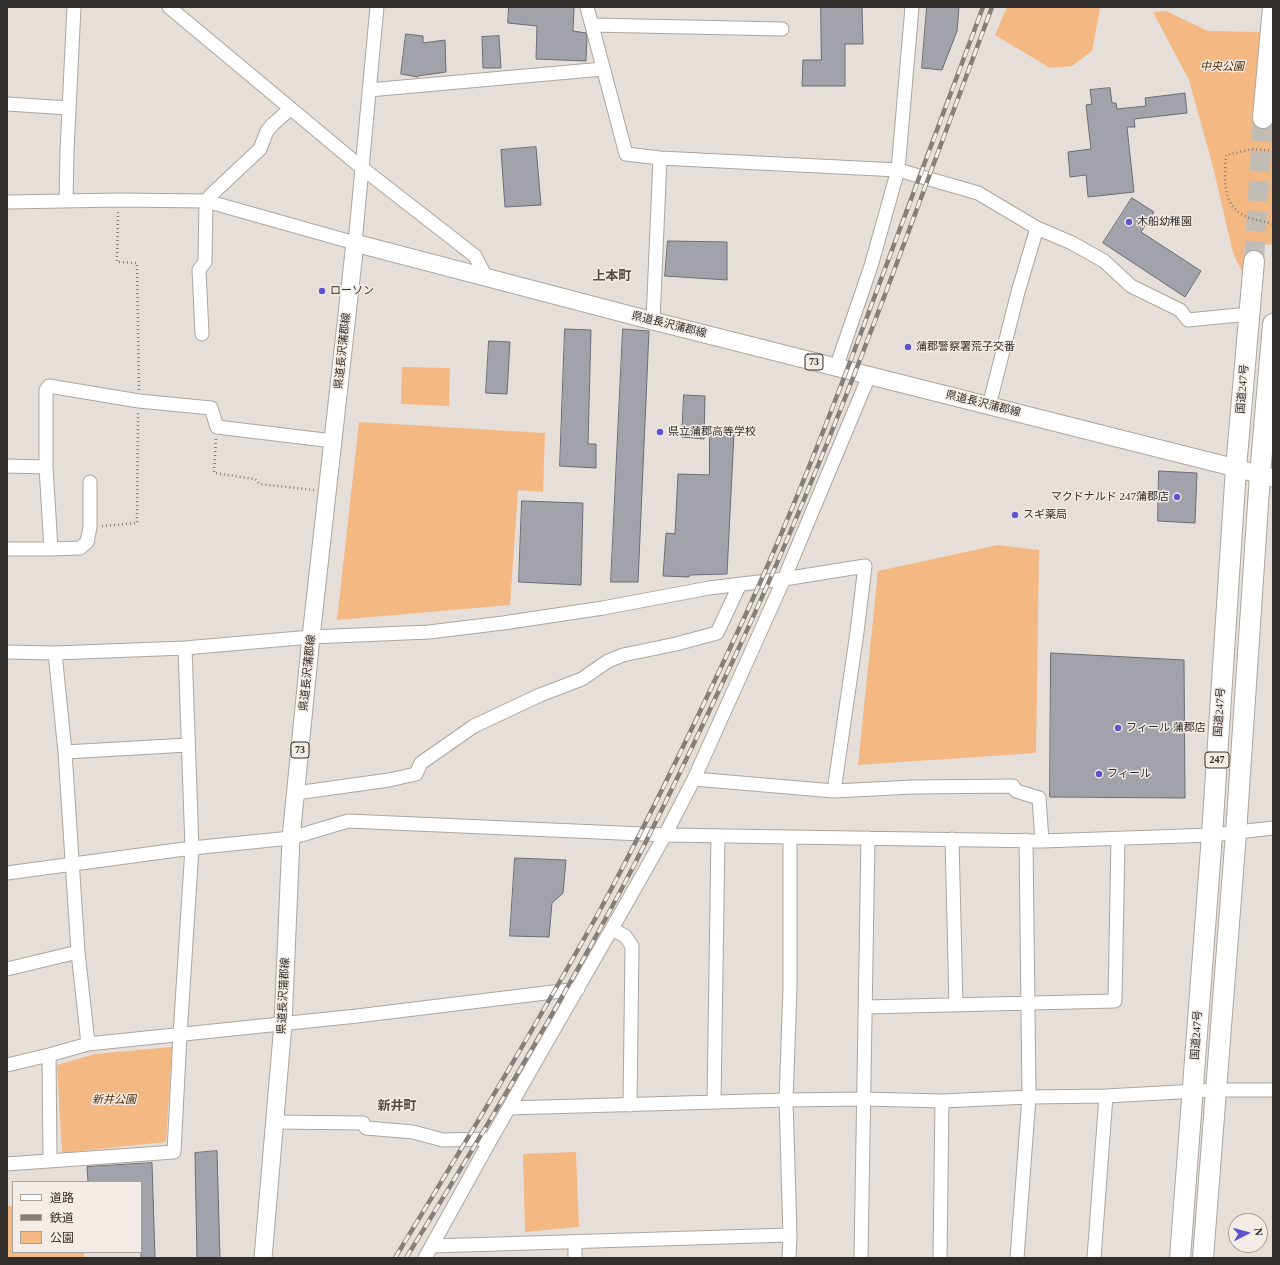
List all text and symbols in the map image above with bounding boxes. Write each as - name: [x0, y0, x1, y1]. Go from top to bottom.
- park label: 中央公園: [1200, 60, 1244, 74]
- place label: 木船幼稚園: [1137, 215, 1192, 229]
- marker: 木船幼稚園: [1124, 217, 1134, 227]
- district label: 上本町: [593, 269, 631, 285]
- place label: ローソン: [330, 284, 374, 298]
- marker: ローソン: [317, 286, 327, 296]
- street label: 県道長沢蒲郡線: [630, 309, 708, 341]
- street label: 県道長沢蒲郡線: [332, 312, 354, 390]
- place label: 蒲郡警察署荒子交番: [916, 340, 1015, 354]
- marker: 蒲郡警察署荒子交番: [903, 342, 913, 352]
- road number: 73: [805, 354, 823, 370]
- street label: 国道247号: [1234, 364, 1252, 414]
- street label: 県道長沢蒲郡線: [944, 388, 1022, 420]
- place label: 県立蒲郡高等学校: [668, 425, 756, 439]
- marker: 県立蒲郡高等学校: [655, 427, 665, 437]
- place label: マクドナルド 247蒲郡店: [1051, 490, 1169, 504]
- marker: マクドナルド 247蒲郡店: [1172, 492, 1182, 502]
- place label: スギ薬局: [1023, 508, 1067, 522]
- marker: スギ薬局: [1010, 510, 1020, 520]
- street label: 県道長沢蒲郡線: [297, 634, 319, 712]
- street label: 国道247号: [1212, 687, 1228, 737]
- place label: フィール 蒲郡店: [1126, 721, 1206, 735]
- marker: フィール 蒲郡店: [1113, 723, 1123, 733]
- road number: 73: [291, 742, 309, 758]
- road number: 247: [1205, 752, 1229, 768]
- place label: フィール: [1107, 767, 1151, 781]
- marker: フィール: [1094, 769, 1104, 779]
- street label: 県道長沢蒲郡線: [275, 957, 293, 1035]
- street label: 国道247号: [1189, 1010, 1205, 1060]
- park label: 新井公園: [92, 1093, 136, 1107]
- district label: 新井町: [378, 1099, 416, 1115]
- legend: [12, 1181, 142, 1253]
- text: 道路: [50, 1191, 74, 1205]
- text: 鉄道: [50, 1211, 74, 1225]
- north arrow: [1228, 1213, 1268, 1253]
- text: N: [1253, 1227, 1265, 1236]
- text: 公園: [50, 1231, 74, 1245]

